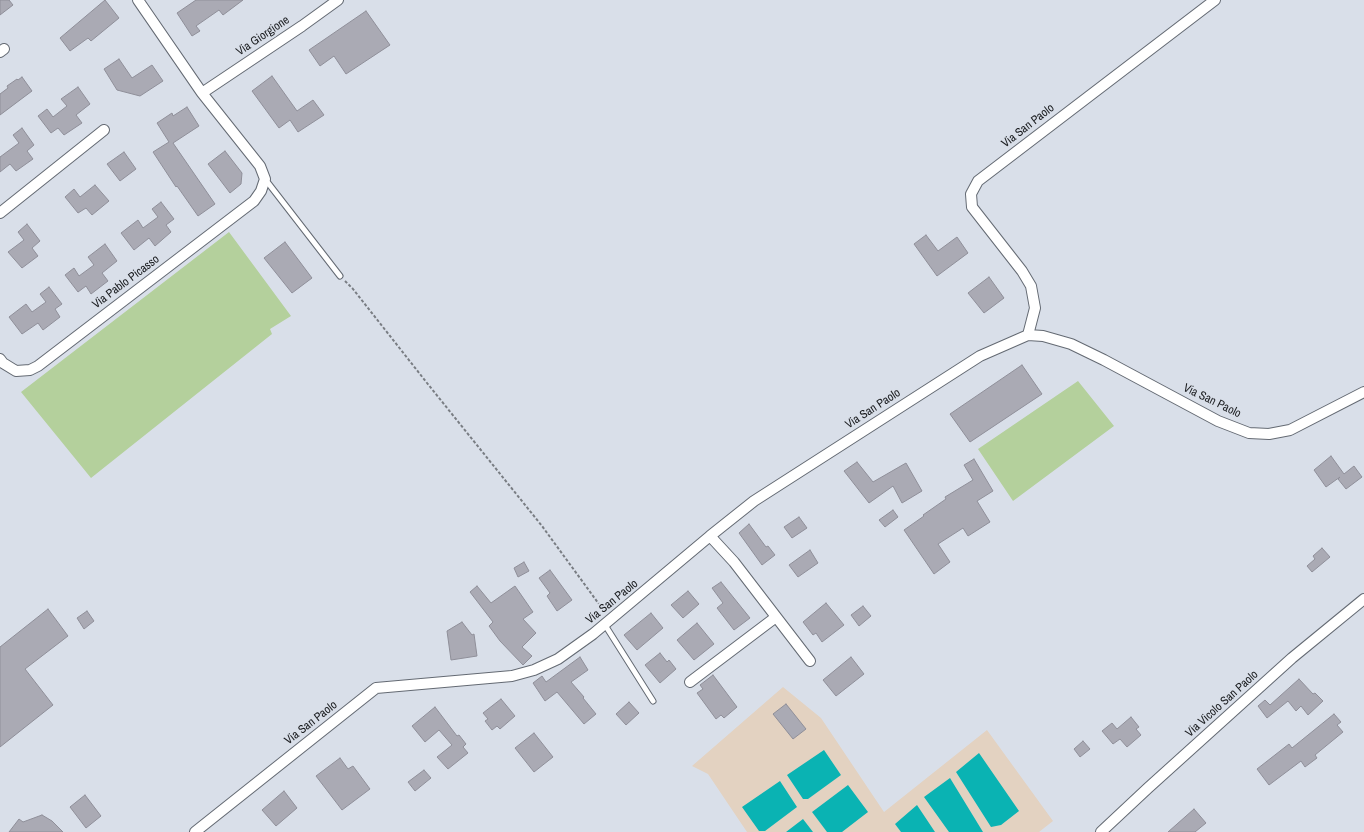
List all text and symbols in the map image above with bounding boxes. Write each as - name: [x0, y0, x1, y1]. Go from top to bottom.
- street label: Via Giorgione: [234, 13, 292, 59]
- street label: Via San Paolo: [999, 101, 1057, 151]
- street label: Via Pablo Picasso: [90, 252, 162, 312]
- street label: Via San Paolo: [1181, 381, 1243, 421]
- street label: Via San Paolo: [843, 386, 903, 432]
- street label: Via San Paolo: [583, 577, 641, 627]
- street label: Via Vicolo San Paolo: [1183, 668, 1261, 740]
- street label: Via San Paolo: [282, 698, 340, 748]

